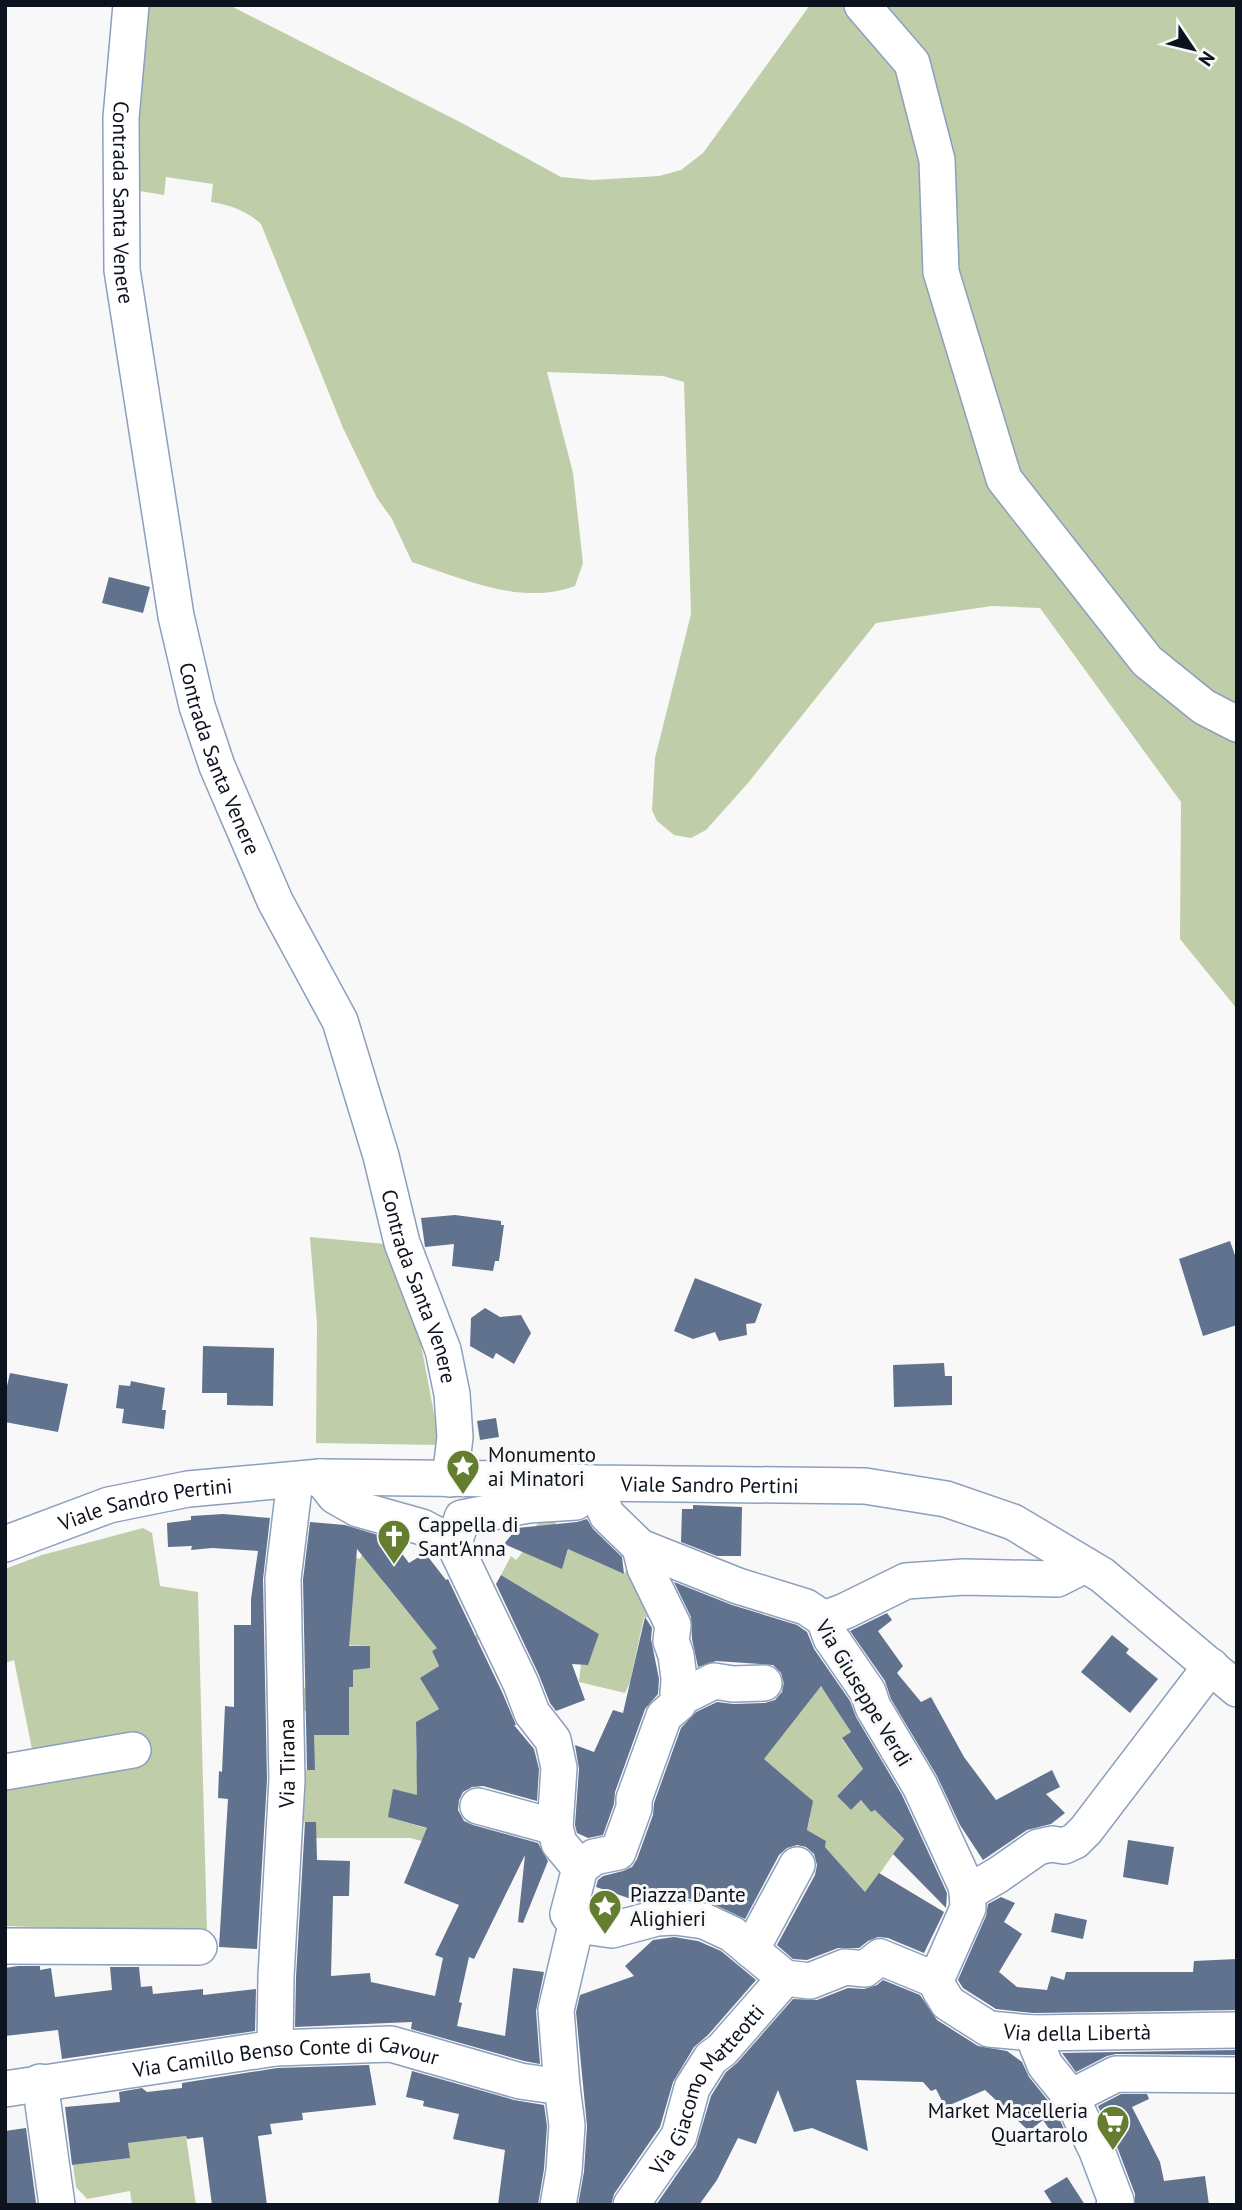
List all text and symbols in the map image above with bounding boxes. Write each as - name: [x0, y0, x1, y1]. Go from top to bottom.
- north arrow: [1158, 14, 1228, 84]
- text: N: [1194, 47, 1220, 71]
- street label: Contrada Santa Venere: [107, 100, 141, 306]
- street label: Contrada Santa Venere: [174, 660, 267, 859]
- street label: Contrada Santa Venere: [376, 1187, 463, 1386]
- place label: Monumento ai Minatori: [488, 1441, 596, 1492]
- place icon: Monumento ai Minatori: [444, 1447, 482, 1496]
- street label: Viale Sandro Pertini: [619, 1470, 799, 1499]
- street label: Viale Sandro Pertini: [54, 1472, 233, 1537]
- place label: Cappella di Sant'Anna: [418, 1511, 519, 1562]
- church icon: Cappella di Sant'Anna: [375, 1517, 413, 1566]
- street label: Via Giuseppe Verdi: [809, 1614, 919, 1771]
- street label: Via Tirana: [272, 1718, 301, 1810]
- place label: Piazza Dante Alighieri: [630, 1881, 746, 1932]
- place icon: Piazza Dante Alighieri: [586, 1887, 624, 1936]
- street label: Via Giacomo Matteotti: [642, 1998, 770, 2180]
- street label: Via della Libertà: [1001, 2017, 1151, 2047]
- street label: Via Camillo Benso Conte di Cavour: [130, 2031, 442, 2083]
- place label: Market Macelleria Quartarolo: [928, 2097, 1088, 2148]
- supermarket icon: Market Macelleria Quartarolo: [1094, 2103, 1132, 2152]

